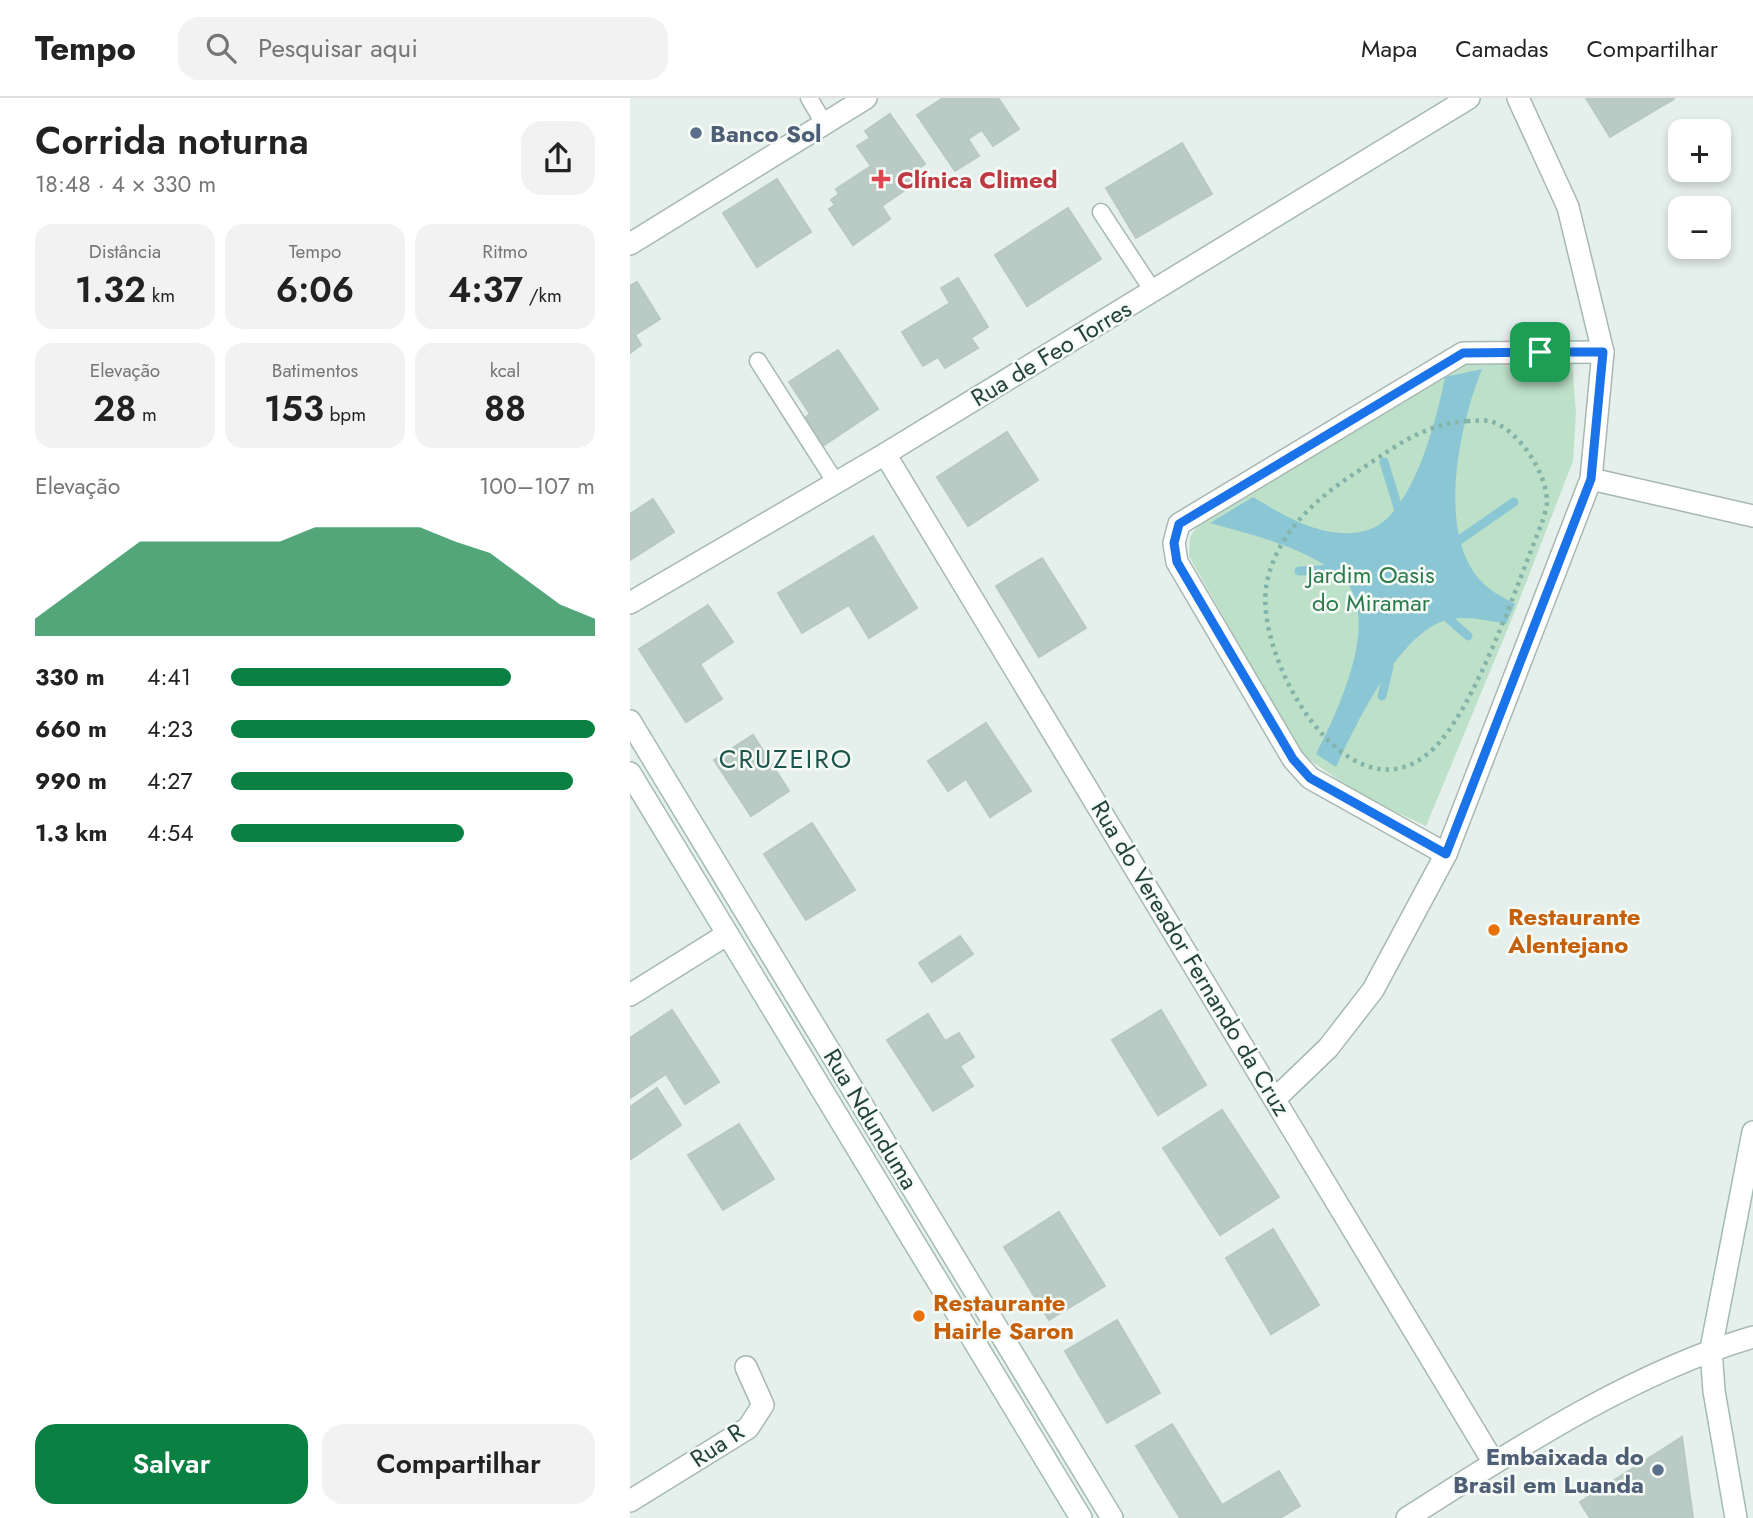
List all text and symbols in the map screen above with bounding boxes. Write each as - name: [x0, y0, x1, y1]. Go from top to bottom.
- search box: [178, 17, 668, 80]
- text: Tempo: [35, 25, 136, 72]
- icon: search: [202, 29, 240, 67]
- text: Pesquisar aqui: [258, 29, 418, 67]
- text: Mapa: [1361, 31, 1417, 66]
- text: Camadas: [1455, 31, 1548, 66]
- text: Compartilhar: [1586, 31, 1718, 66]
- text: Corrida noturna: [35, 113, 309, 168]
- place label: Banco Sol: [710, 116, 822, 151]
- map controls: [1668, 119, 1731, 259]
- button: +: [1668, 119, 1731, 182]
- button: share: [521, 121, 595, 195]
- marker: Banco Sol: [688, 125, 704, 141]
- place label: Clínica Climed: [897, 162, 1058, 197]
- text: 18:48 · 4 × 330 m: [35, 167, 216, 201]
- marker: Clínica Climed: [871, 169, 891, 189]
- button: −: [1668, 196, 1731, 259]
- text: Distância: [89, 238, 161, 265]
- text: Tempo: [289, 238, 341, 265]
- text: Ritmo: [482, 238, 528, 265]
- text: 1.32: [75, 265, 146, 315]
- text: 6:06: [276, 265, 354, 315]
- text: 4:37: [448, 265, 523, 315]
- text: km: [146, 282, 175, 309]
- text: /km: [523, 282, 562, 309]
- street label: Rua de Feo Torres: [964, 291, 1138, 415]
- pin: [1510, 322, 1570, 382]
- icon: arrive: [1521, 333, 1559, 371]
- text: Elevação: [90, 357, 160, 384]
- text: Batimentos: [272, 357, 358, 384]
- text: kcal: [490, 357, 520, 384]
- text: 28: [93, 384, 136, 434]
- text: 153: [264, 384, 324, 434]
- text: 88: [484, 384, 526, 434]
- text: m: [136, 401, 157, 428]
- text: bpm: [324, 401, 366, 428]
- text: Elevação: [35, 469, 120, 503]
- text: 100–107 m: [479, 469, 595, 503]
- park label: Jardim Oasis do Miramar: [1304, 557, 1435, 620]
- text: 330 m: [35, 660, 105, 694]
- text: 4:41: [147, 660, 191, 694]
- text: 660 m: [35, 712, 107, 746]
- text: 4:23: [147, 712, 193, 746]
- district label: CRUZEIRO: [719, 740, 853, 778]
- text: 990 m: [35, 764, 107, 798]
- text: 4:27: [147, 764, 192, 798]
- street label: Rua do Vereador Fernando da Cruz: [1083, 794, 1299, 1122]
- text: 1.3 km: [35, 816, 107, 850]
- text: 4:54: [147, 816, 194, 850]
- place label: Restaurante Alentejano: [1507, 899, 1641, 962]
- marker: Restaurante Alentejano: [1486, 922, 1502, 938]
- street label: Rua Ndunduma: [815, 1042, 927, 1196]
- place label: Restaurante Hairle Saron: [933, 1285, 1074, 1348]
- marker: Restaurante Hairle Saron: [911, 1308, 927, 1324]
- street label: Rua R: [683, 1414, 751, 1476]
- button: Salvar: [35, 1424, 308, 1504]
- button: Compartilhar: [322, 1424, 595, 1504]
- place label: Embaixada do Brasil em Luanda: [1453, 1439, 1644, 1502]
- marker: Embaixada do Brasil em Luanda: [1650, 1462, 1666, 1478]

